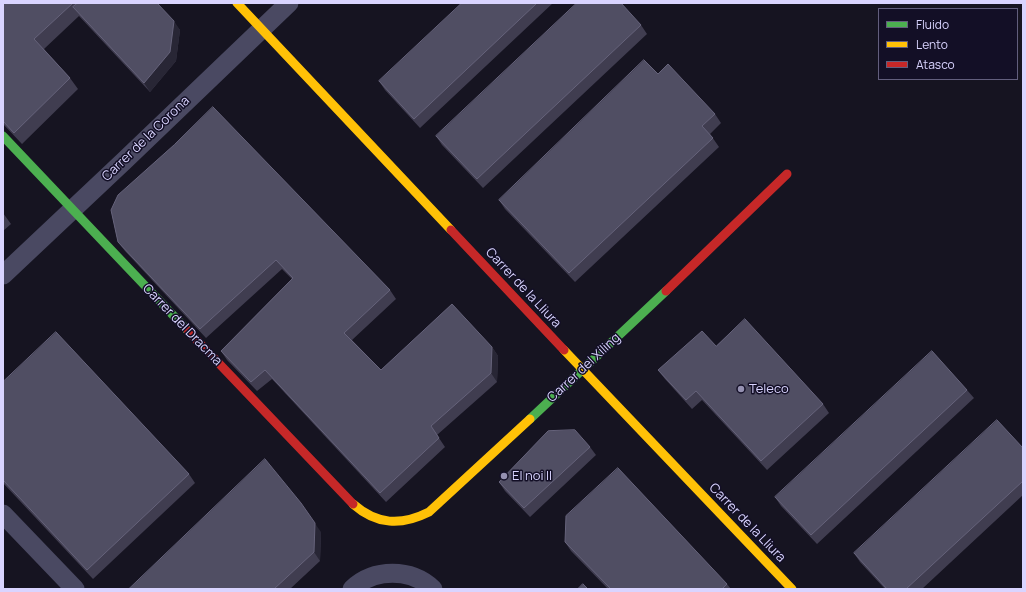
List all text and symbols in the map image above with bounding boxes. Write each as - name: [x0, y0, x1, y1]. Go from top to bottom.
- legend: [878, 8, 1018, 80]
- text: Fluido: [916, 16, 949, 33]
- text: Lento: [916, 36, 948, 53]
- text: Atasco: [916, 56, 955, 73]
- street label: Carrer de la Corona: [99, 93, 193, 185]
- street label: Carrer de la Lliura: [482, 245, 564, 331]
- street label: Carrer del Dracma: [139, 281, 225, 369]
- street label: Carrer del Xíling: [544, 330, 624, 406]
- place label: Teleco: [749, 381, 789, 397]
- marker: Teleco: [736, 384, 746, 394]
- place label: El noi II: [512, 468, 552, 484]
- marker: El noi II: [499, 471, 509, 481]
- street label: Carrer de la Lliura: [705, 480, 789, 566]

